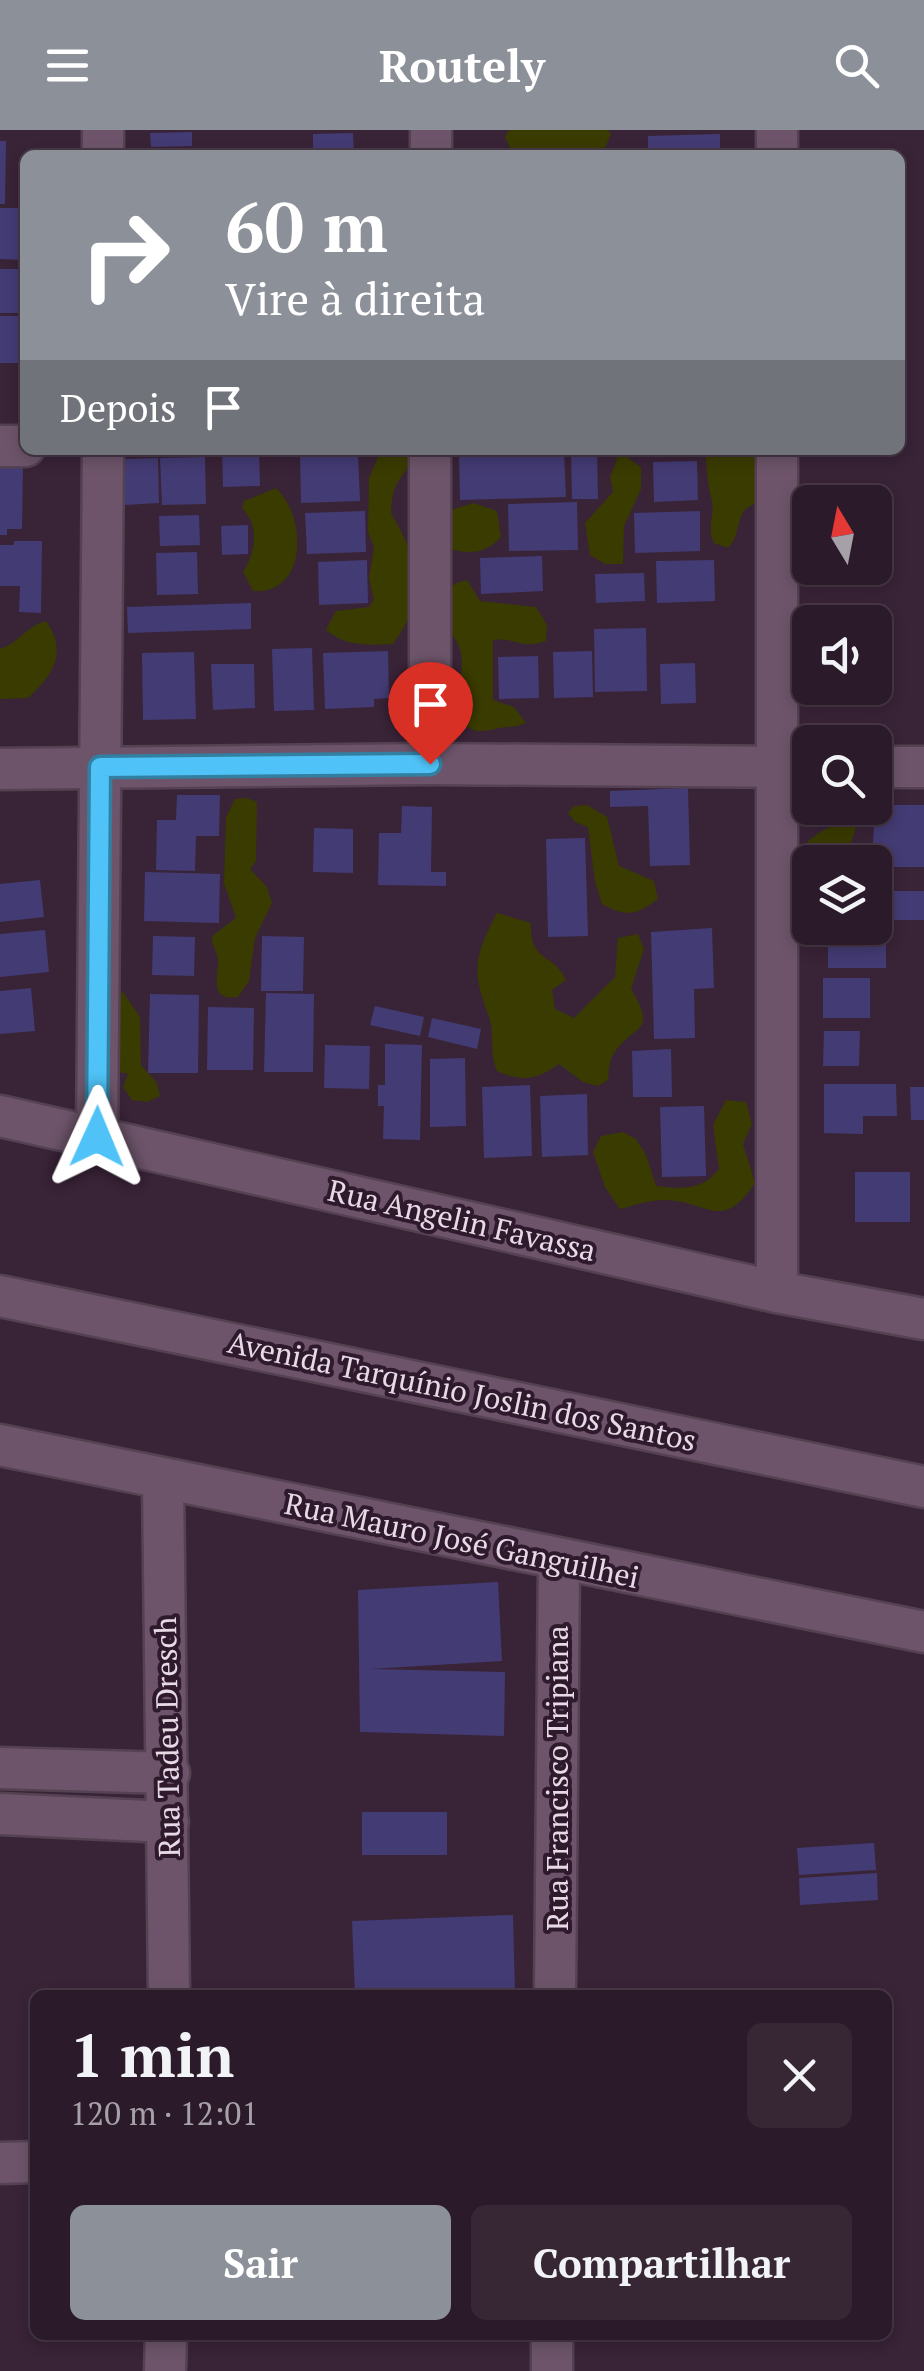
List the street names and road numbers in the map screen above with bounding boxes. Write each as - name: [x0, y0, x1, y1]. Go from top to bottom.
- street label: Rua Angelin Favassa: [324, 1170, 600, 1270]
- street label: Avenida Tarquínio Joslin dos Santos: [224, 1322, 700, 1460]
- street label: Rua Mauro José Ganguilhei: [281, 1483, 643, 1597]
- street label: Rua Tadeu Dresch: [145, 1616, 189, 1857]
- street label: Rua Francisco Tripiana: [537, 1625, 577, 1931]

